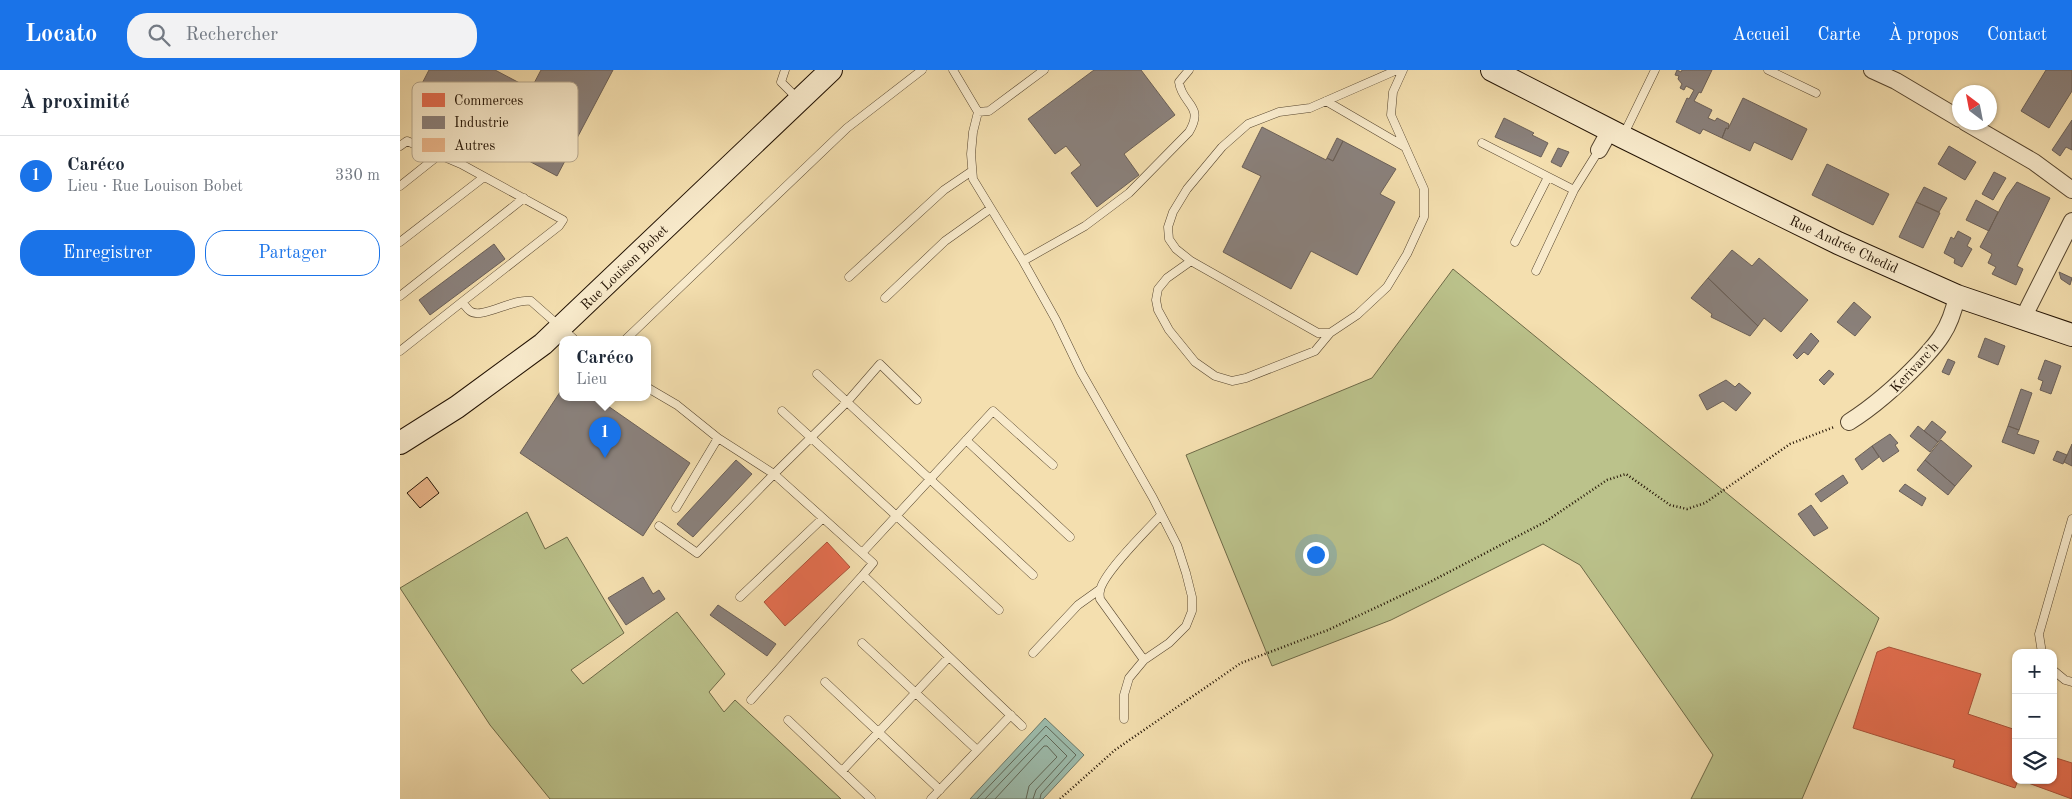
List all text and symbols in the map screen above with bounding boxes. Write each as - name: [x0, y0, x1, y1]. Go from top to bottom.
- search box: [127, 13, 477, 58]
- icon: search: [145, 21, 173, 49]
- text: Locato: [25, 23, 97, 47]
- text: Rechercher: [185, 26, 278, 45]
- text: Accueil: [1732, 26, 1790, 44]
- text: Carte: [1818, 26, 1860, 44]
- text: À propos: [1888, 26, 1959, 44]
- text: Contact: [1987, 26, 2047, 44]
- legend: [412, 82, 578, 162]
- north arrow: [1952, 85, 1997, 130]
- text: À proximité: [20, 92, 130, 113]
- text: Commerces: [454, 94, 523, 108]
- text: Industrie: [454, 116, 509, 130]
- text: Autres: [454, 139, 495, 153]
- text: Caréco: [67, 156, 125, 175]
- text: 1: [31, 168, 41, 184]
- text: 330 m: [335, 168, 380, 184]
- text: Lieu · Rue Louison Bobet: [67, 179, 243, 195]
- street label: Rue Andrée Chedid: [1787, 214, 1900, 276]
- street label: Rue Louison Bobet: [578, 223, 671, 313]
- button: Enregistrer: [20, 230, 195, 276]
- button: Partager: [205, 230, 380, 276]
- popup: [559, 336, 651, 401]
- street label: Kerivarc'h: [1888, 340, 1942, 396]
- text: Caréco: [576, 349, 634, 368]
- text: Lieu: [576, 372, 607, 388]
- pin: 1: [589, 417, 621, 458]
- your location: [1303, 542, 1329, 568]
- map controls: [2012, 649, 2057, 784]
- button: +: [2012, 649, 2057, 694]
- button: −: [2012, 694, 2057, 739]
- button: layers: [2012, 739, 2057, 784]

